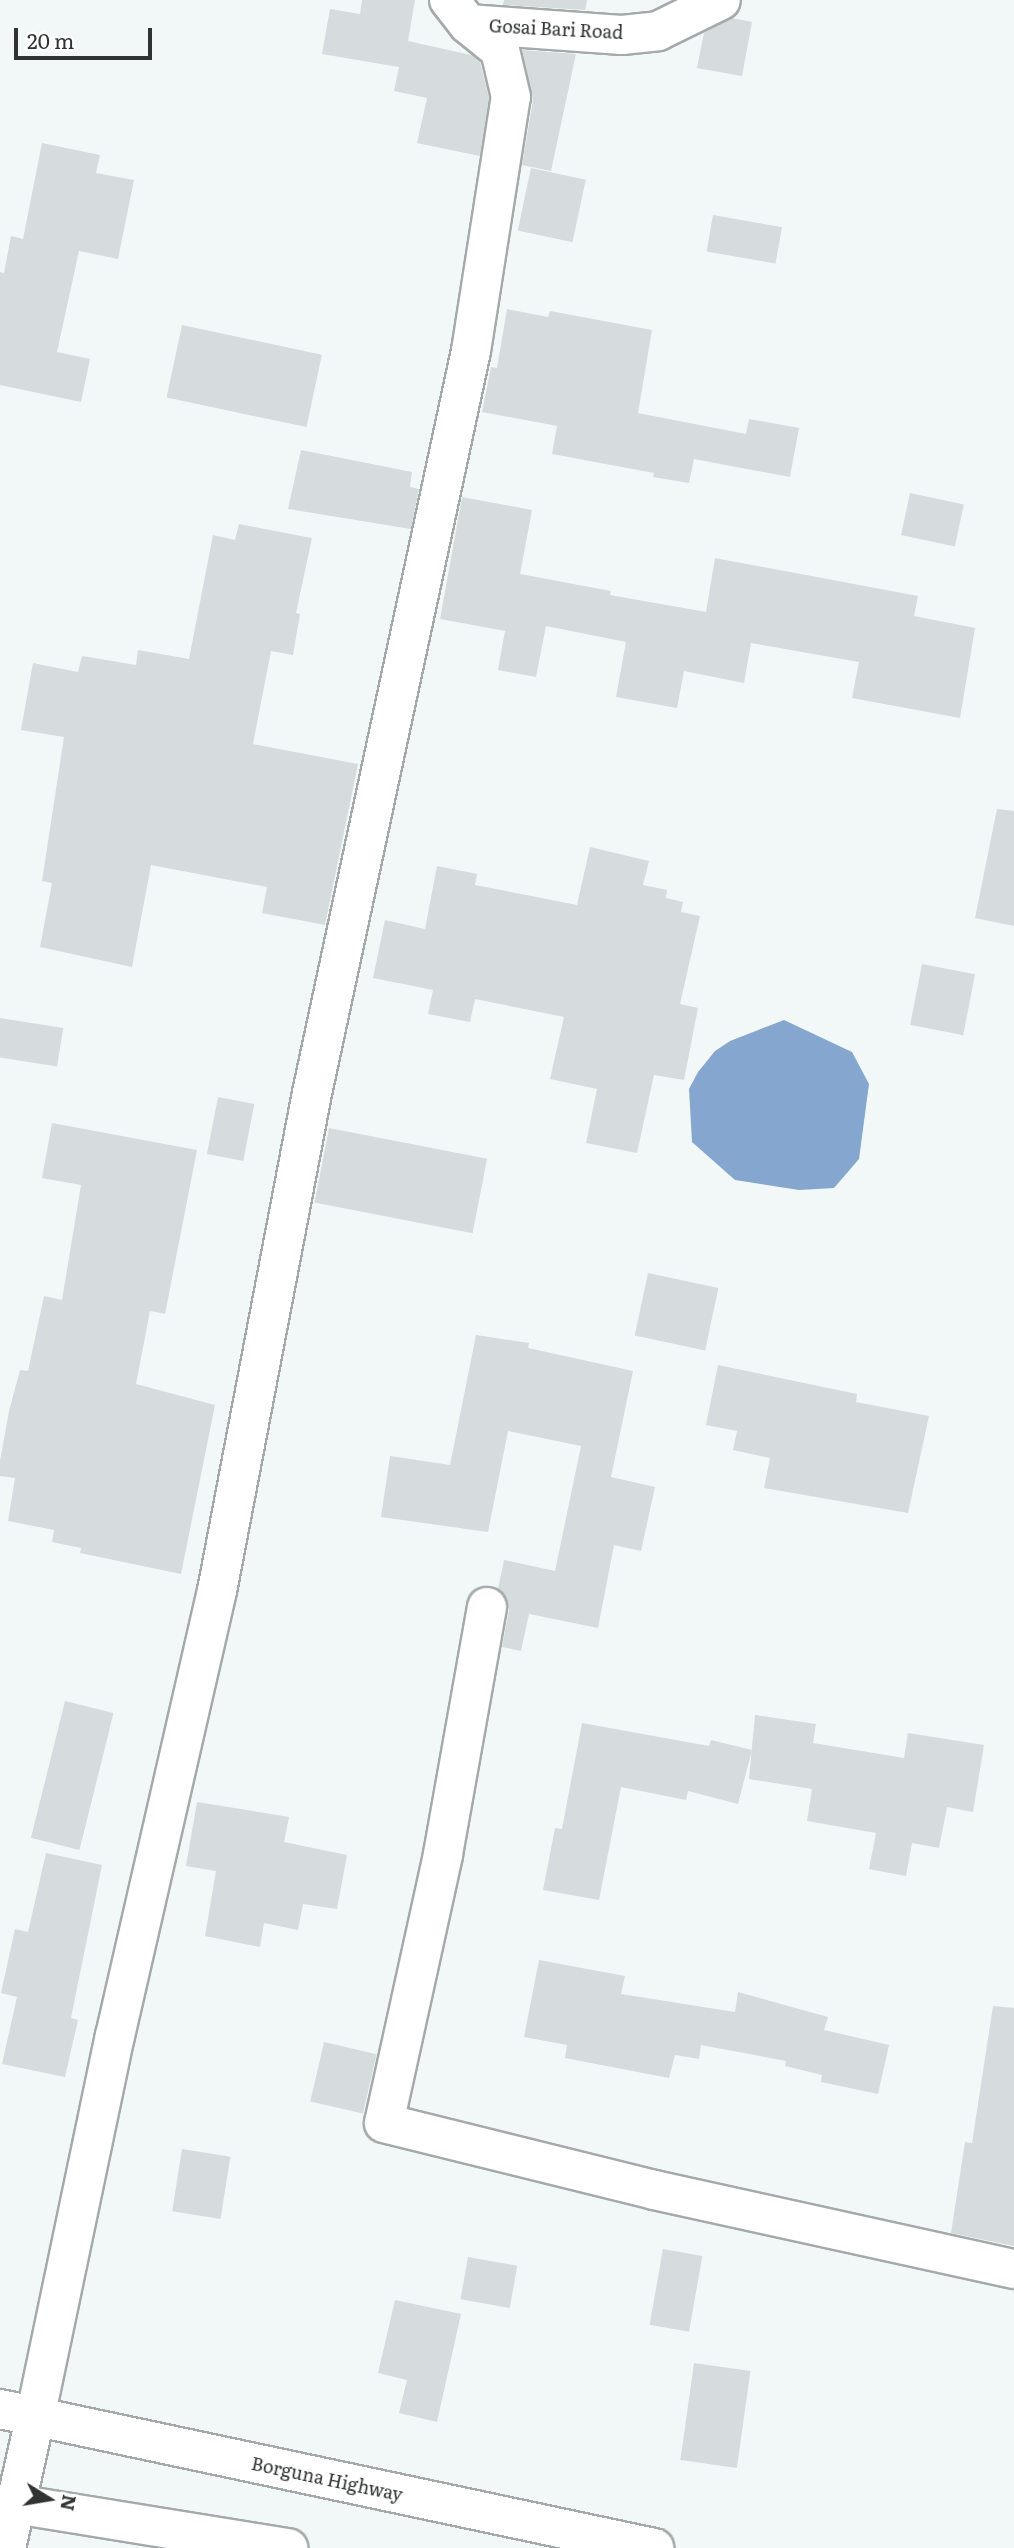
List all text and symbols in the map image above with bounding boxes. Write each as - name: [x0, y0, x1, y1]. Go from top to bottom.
- scale bar: [18, 14, 156, 58]
- street label: Gosai Bari Road: [488, 15, 624, 43]
- text: 20 m: [27, 24, 74, 55]
- street label: Borguna Highway: [249, 2452, 405, 2506]
- north arrow: [14, 2464, 84, 2534]
- text: N: [54, 2492, 85, 2514]

